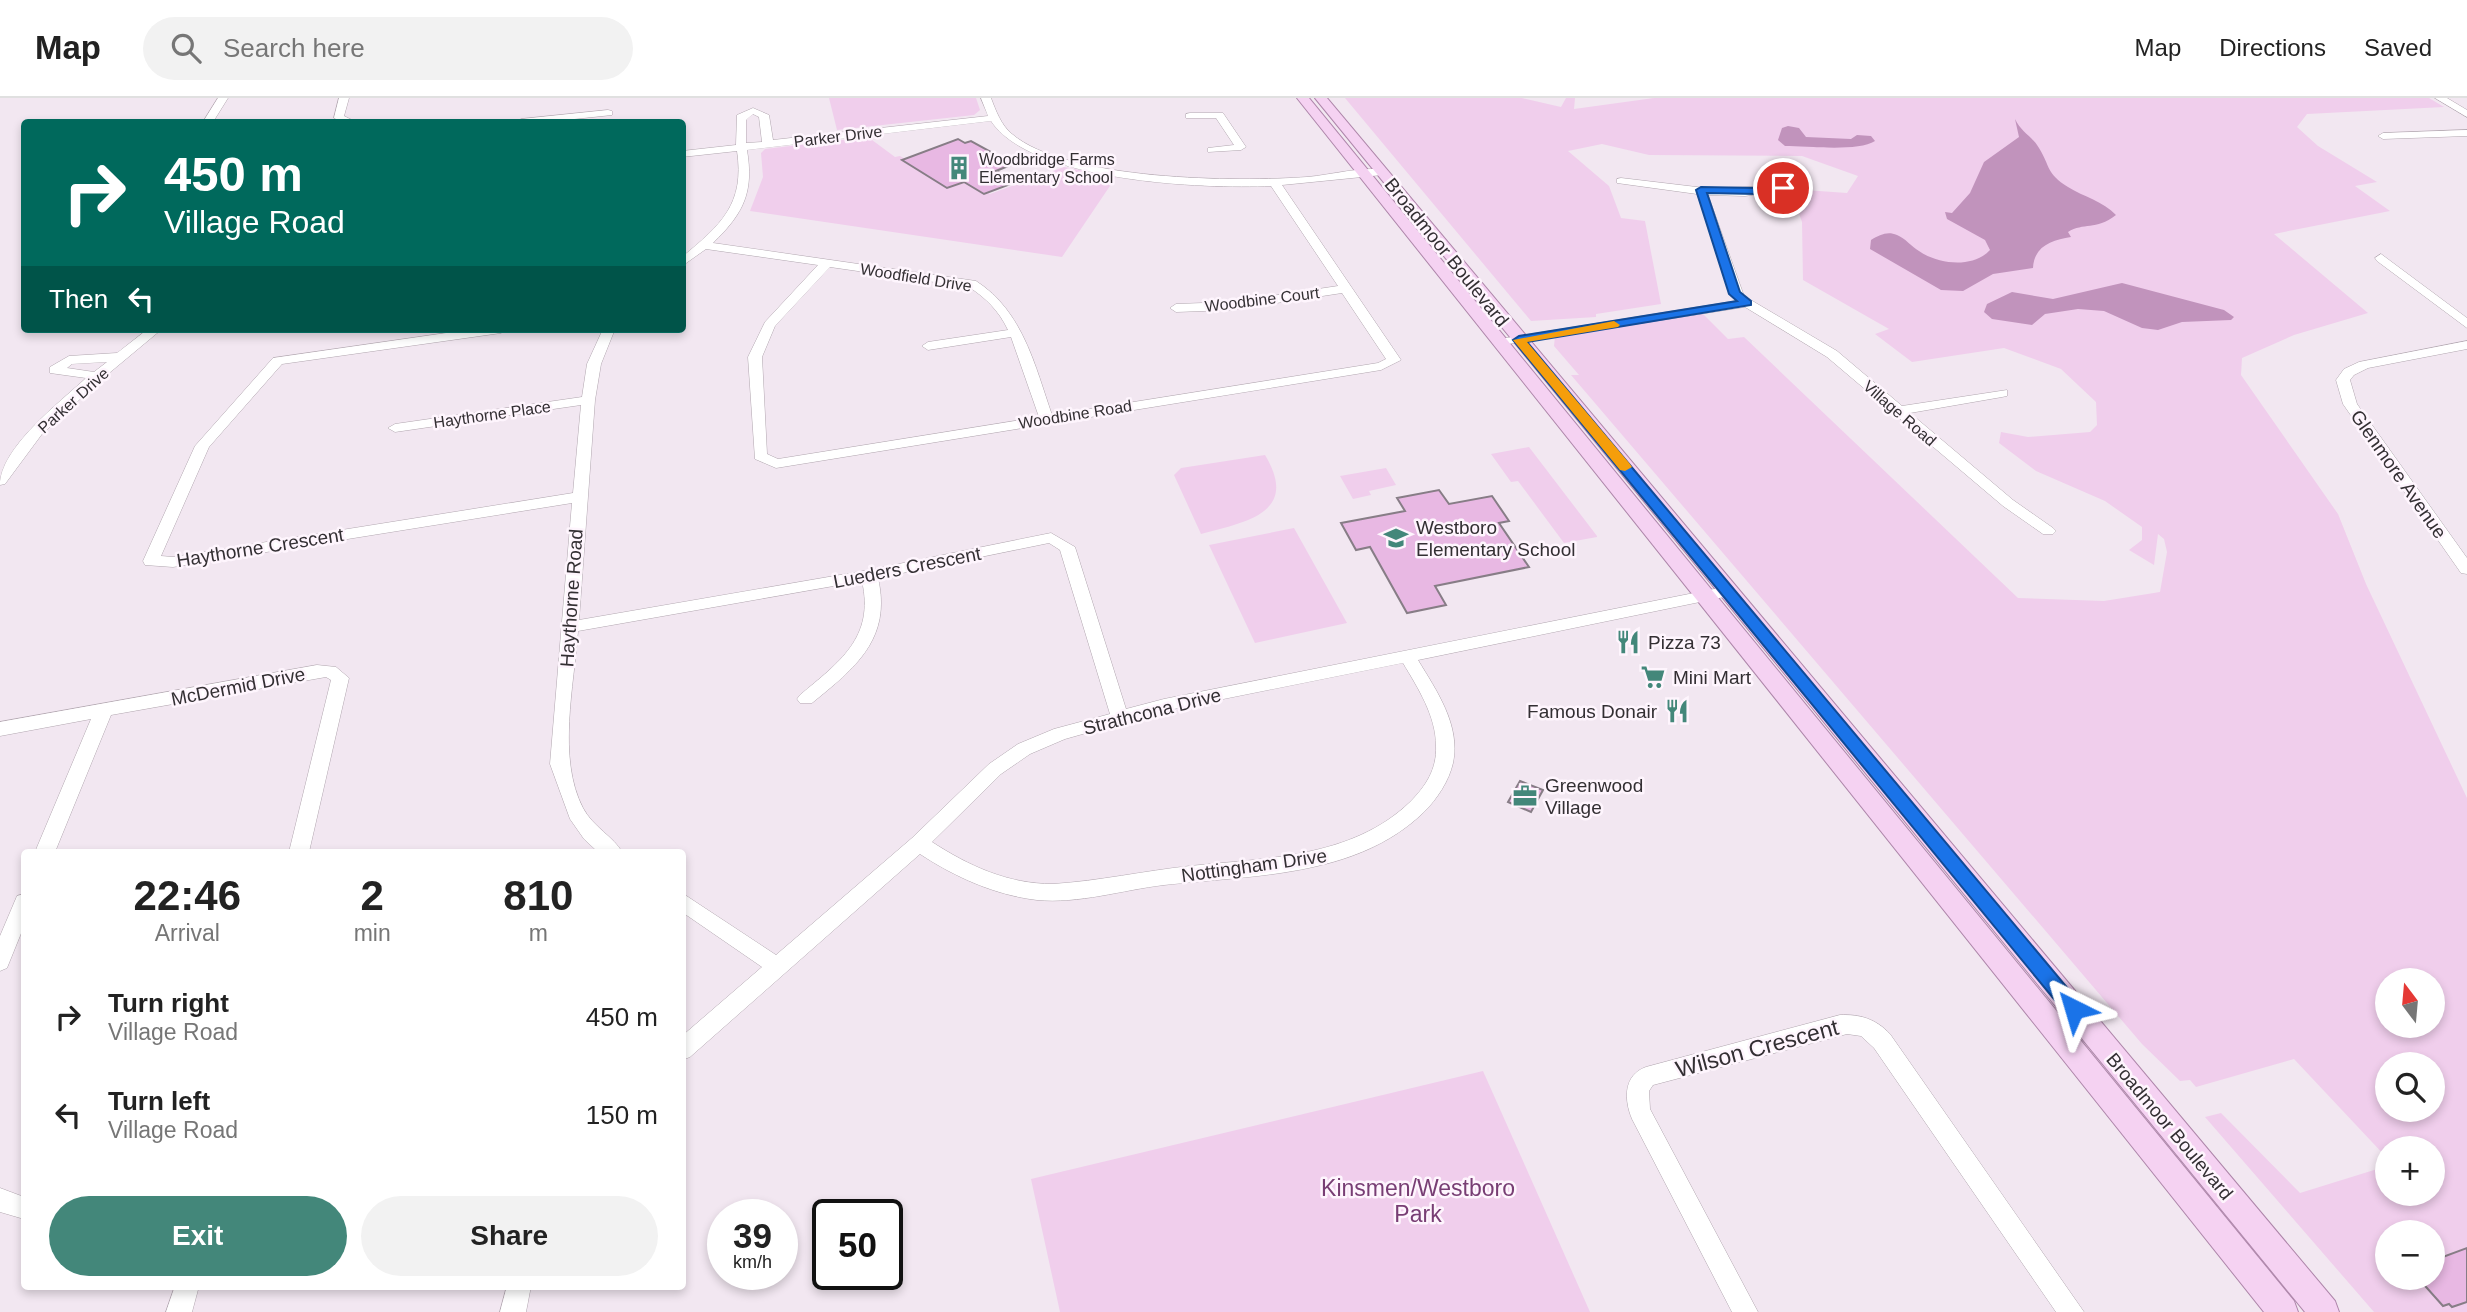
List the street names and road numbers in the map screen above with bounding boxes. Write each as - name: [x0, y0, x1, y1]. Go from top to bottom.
- street label: Parker Drive: [793, 123, 883, 150]
- street label: Broadmoor Boulevard: [1380, 174, 1513, 331]
- street label: Woodfield Drive: [859, 260, 973, 295]
- street label: Woodbine Court: [1204, 284, 1321, 315]
- street label: Parker Drive: [35, 364, 112, 436]
- street label: Village Road: [1860, 377, 1939, 449]
- street label: Woodbine Road: [1017, 397, 1133, 432]
- street label: Haythorne Place: [432, 398, 552, 431]
- street label: Glenmore Avenue: [2346, 406, 2451, 542]
- street label: Haythorne Crescent: [175, 524, 346, 571]
- street label: Haythorne Road: [556, 528, 587, 668]
- street label: Lueders Crescent: [831, 543, 983, 592]
- street label: McDermid Drive: [169, 663, 307, 710]
- street label: Strathcona Drive: [1081, 684, 1223, 739]
- street label: Nottingham Drive: [1180, 845, 1328, 886]
- street label: Wilson Crescent: [1673, 1014, 1842, 1082]
- street label: Broadmoor Boulevard: [2102, 1049, 2237, 1204]

